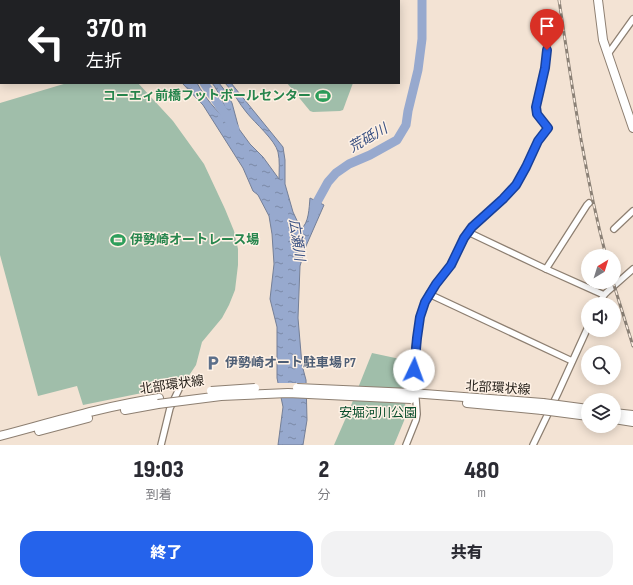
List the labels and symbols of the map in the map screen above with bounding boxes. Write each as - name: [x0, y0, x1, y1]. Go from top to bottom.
- pin: [530, 9, 564, 50]
- sports icon: コーエィ前橋フットボールセンター: [314, 87, 332, 105]
- place label: コーエィ前橋フットボールセンター: [103, 88, 311, 104]
- water label: 荒砥川: [346, 119, 392, 156]
- water label: 広瀬川: [286, 218, 309, 264]
- sports icon: 伊勢崎オートレース場: [109, 231, 127, 249]
- place label: 伊勢崎オートレース場: [130, 232, 259, 248]
- north arrow: [581, 249, 621, 289]
- position arrow: [393, 349, 435, 391]
- parking icon: 伊勢崎オート駐車場 P7: [204, 354, 222, 372]
- place label: 伊勢崎オート駐車場 P7: [225, 355, 356, 371]
- street label: 北部環状線: [139, 373, 205, 397]
- street label: 北部環状線: [465, 378, 531, 398]
- park label: 安堀河川公園: [339, 405, 417, 421]

